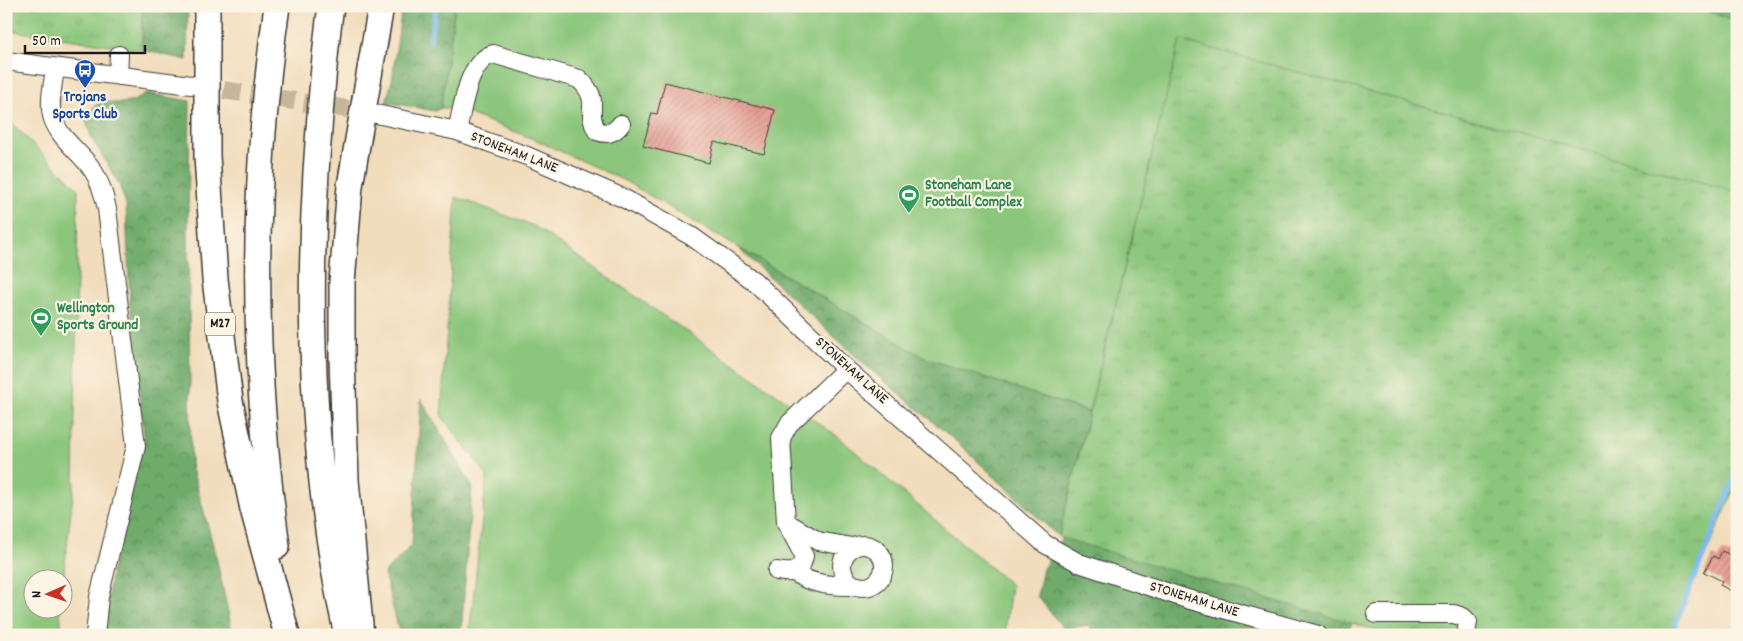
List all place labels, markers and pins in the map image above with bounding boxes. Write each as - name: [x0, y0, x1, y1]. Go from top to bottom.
- bus stop icon: Trojans Sports Club: [73, 58, 97, 89]
- place label: Trojans Sports Club: [53, 87, 118, 126]
- place label: Stoneham Lane Football Complex: [925, 175, 1022, 214]
- sports icon: Stoneham Lane Football Complex: [897, 183, 921, 214]
- place label: Wellington Sports Ground: [57, 298, 138, 337]
- sports icon: Wellington Sports Ground: [29, 306, 53, 337]

